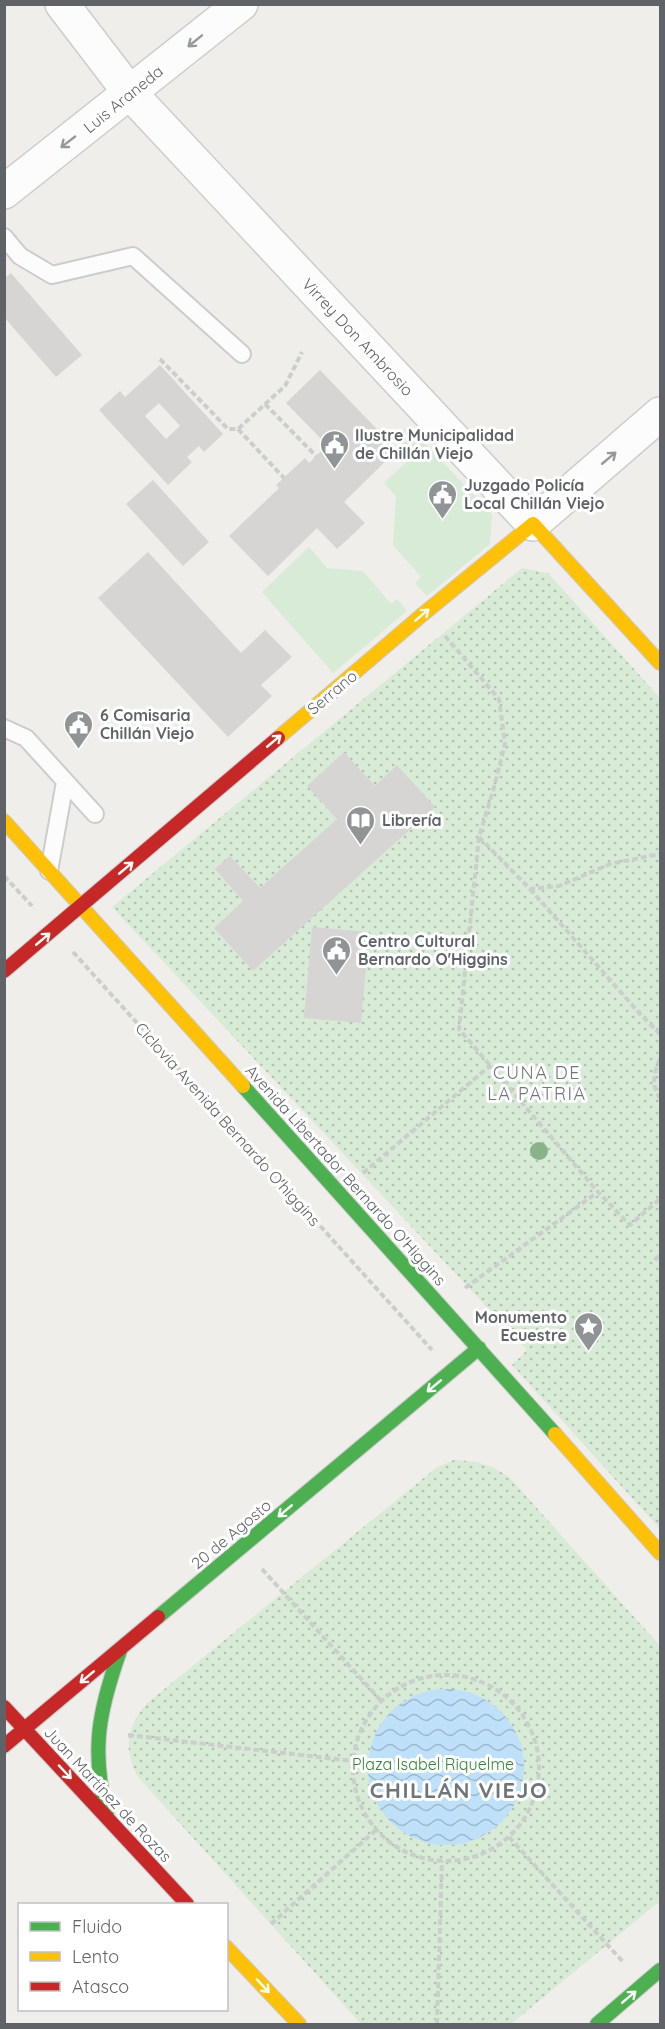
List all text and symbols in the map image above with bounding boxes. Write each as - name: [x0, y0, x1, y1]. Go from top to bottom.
- one-way arrow: [188, 34, 203, 48]
- street label: Luis Araneda: [79, 61, 167, 137]
- one-way arrow: [60, 136, 76, 149]
- street label: Virrey Don Ambrosio: [298, 274, 418, 400]
- place label: Ilustre Municipalidad de Chillán Viejo: [355, 425, 514, 463]
- public building icon: Ilustre Municipalidad de Chillán Viejo: [318, 428, 350, 470]
- one-way arrow: [601, 451, 616, 465]
- place label: Juzgado Policía Local Chillán Viejo: [464, 475, 604, 513]
- public building icon: Juzgado Policía Local Chillán Viejo: [427, 478, 459, 520]
- one-way arrow: [414, 608, 429, 622]
- street label: Serrano: [303, 665, 361, 719]
- place label: 6 Comisaria Chillán Viejo: [100, 705, 194, 743]
- public building icon: 6 Comisaria Chillán Viejo: [63, 708, 95, 750]
- one-way arrow: [266, 735, 282, 748]
- library icon: Librería: [345, 804, 377, 846]
- place label: Librería: [382, 810, 442, 830]
- one-way arrow: [118, 861, 133, 875]
- place label: Centro Cultural Bernardo O'Higgins: [358, 931, 508, 969]
- one-way arrow: [35, 932, 51, 945]
- public building icon: Centro Cultural Bernardo O'Higgins: [321, 934, 353, 976]
- street label: Ciclovia Avenida Bernardo O'higgins: [131, 1018, 325, 1230]
- street label: Avenida Libertador Bernardo O'Higgins: [242, 1061, 450, 1289]
- district label: CUNA DE LA PATRIA: [487, 1061, 587, 1105]
- place label: Monumento Ecuestre: [475, 1307, 567, 1345]
- place icon: Monumento Ecuestre: [572, 1310, 604, 1352]
- one-way arrow: [426, 1379, 442, 1392]
- street label: 20 de Agosto: [187, 1495, 275, 1573]
- one-way arrow: [278, 1504, 293, 1518]
- one-way arrow: [80, 1670, 95, 1684]
- street label: Juan Martínez de Rozas: [40, 1722, 176, 1866]
- park label: Plaza Isabel Riquelme: [352, 1754, 514, 1774]
- one-way arrow: [57, 1764, 71, 1779]
- district label: CHILLÁN VIEJO: [370, 1776, 548, 1804]
- legend: [18, 1903, 228, 2011]
- text: Fluido: [72, 1915, 122, 1938]
- text: Lento: [72, 1945, 119, 1968]
- text: Atasco: [72, 1975, 129, 1998]
- one-way arrow: [255, 1978, 270, 1993]
- one-way arrow: [621, 1991, 637, 2004]

